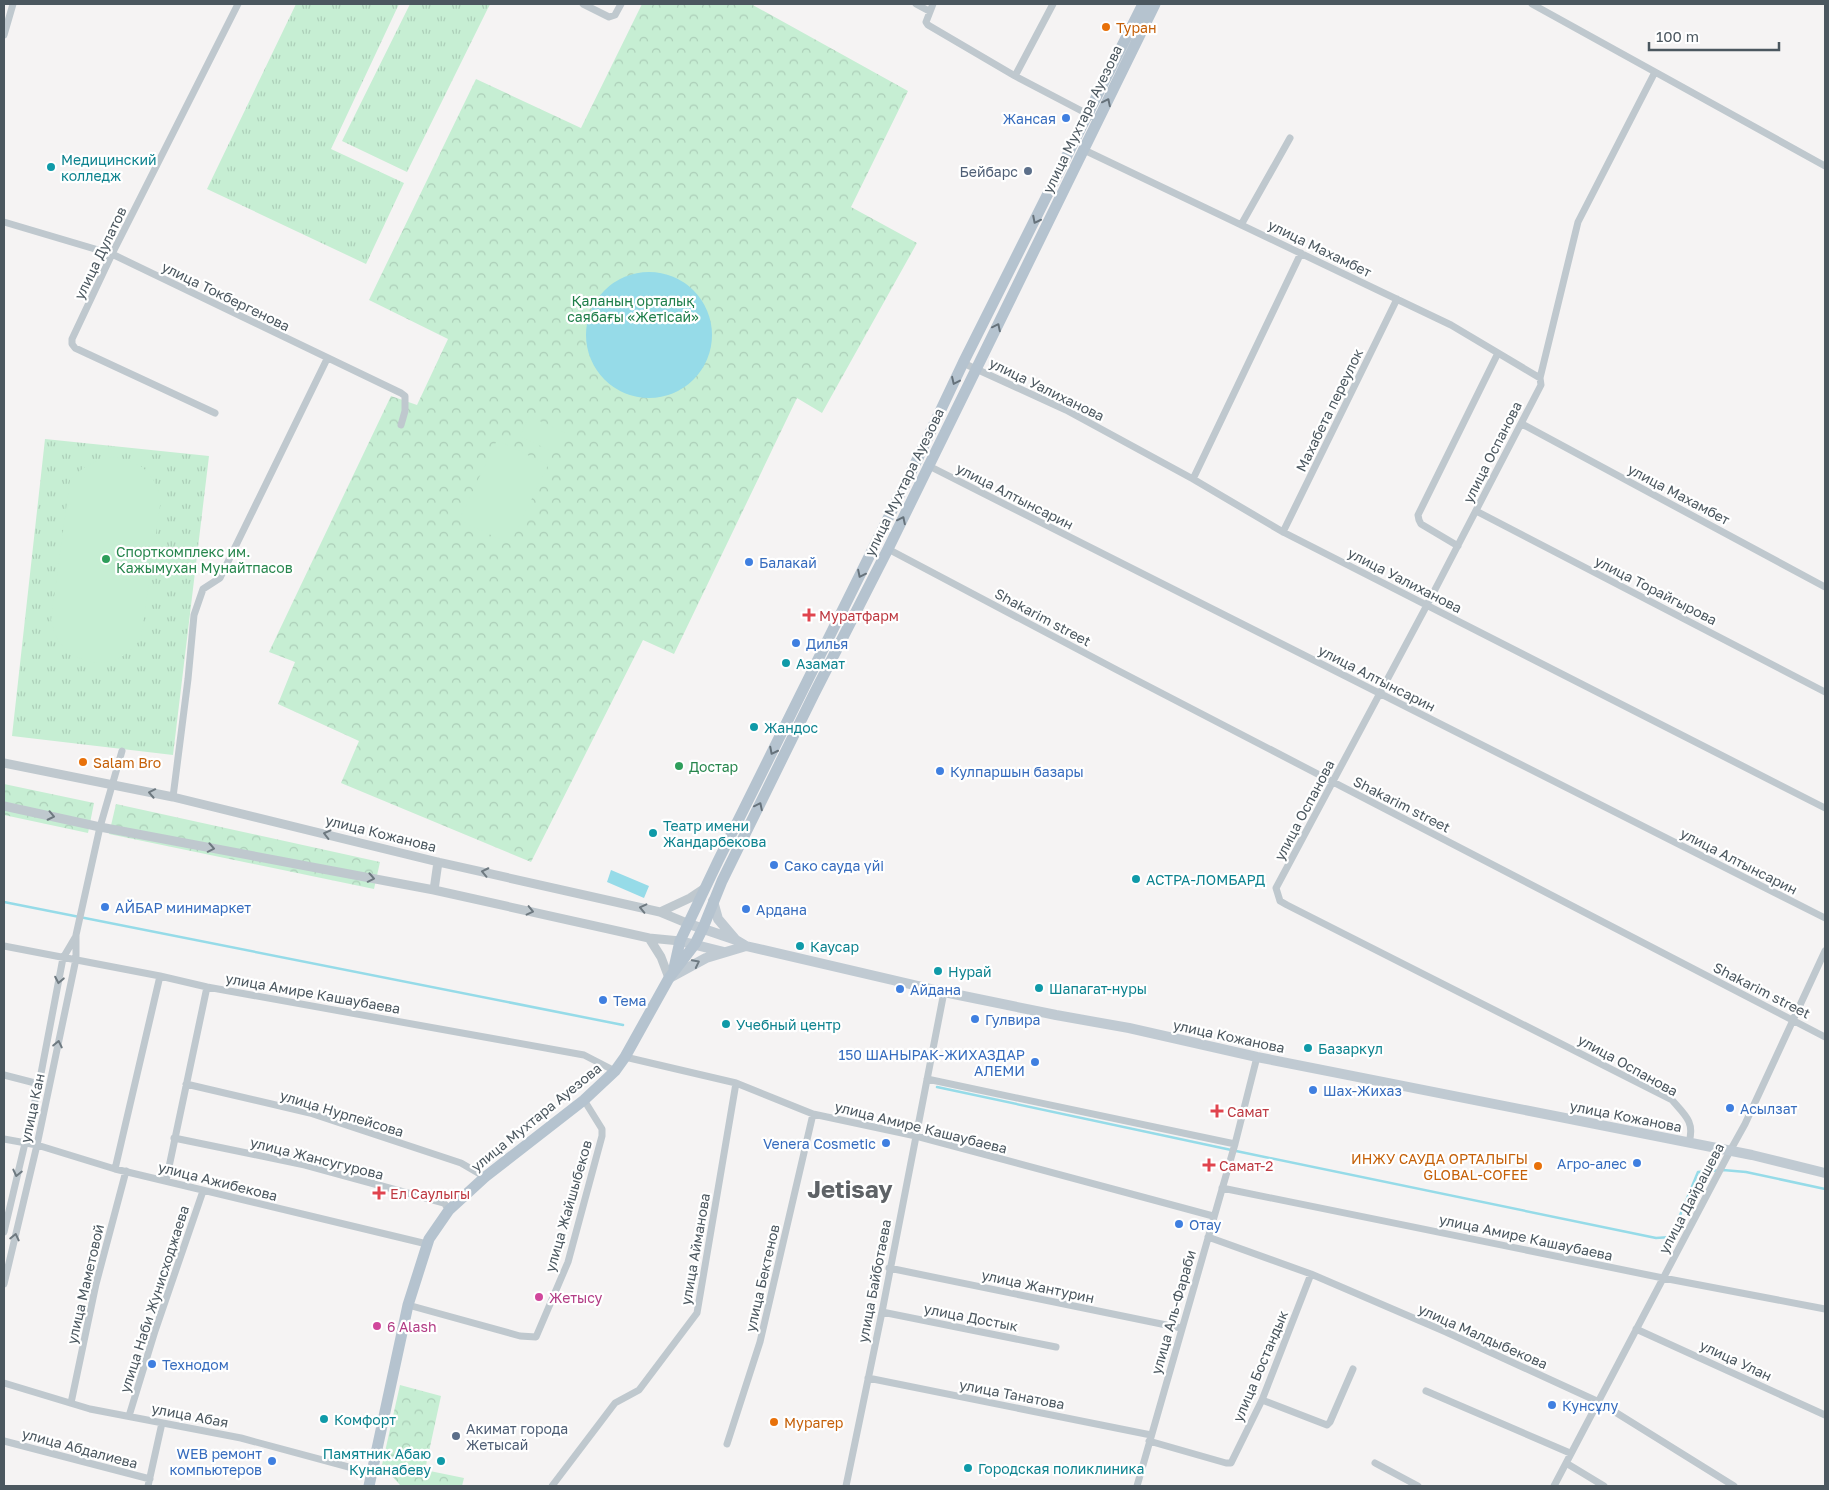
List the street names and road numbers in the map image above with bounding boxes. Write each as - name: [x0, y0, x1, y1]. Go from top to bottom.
- street label: улица Мухтара Ауезова: [1039, 42, 1125, 196]
- street label: улица Дулатов: [70, 204, 130, 302]
- street label: улица Махамбет: [1265, 216, 1375, 281]
- street label: улица Токбергенова: [159, 258, 293, 334]
- street label: Махабета переулок: [1292, 346, 1366, 474]
- street label: улица Уалиханова: [987, 354, 1107, 424]
- street label: улица Оспанова: [1459, 398, 1525, 506]
- street label: улица Мухтара Ауезова: [861, 405, 947, 559]
- street label: улица Алтынсарин: [954, 459, 1076, 533]
- street label: улица Махамбет: [1625, 460, 1733, 528]
- street label: улица Уалиханова: [1345, 544, 1465, 616]
- street label: улица Торайгырова: [1592, 552, 1720, 628]
- street label: Shakarim street: [992, 585, 1094, 649]
- street label: улица Алтынсарин: [1316, 641, 1438, 715]
- street label: улица Оспанова: [1270, 757, 1338, 863]
- street label: Shakarim street: [1351, 772, 1453, 836]
- street label: улица Кожанова: [324, 811, 438, 855]
- street label: улица Алтынсарин: [1678, 824, 1800, 898]
- street label: Shakarim street: [1711, 958, 1813, 1022]
- street label: улица Амире Кашаубаева: [224, 969, 402, 1017]
- street label: улица Кожанова: [1172, 1016, 1286, 1056]
- street label: улица Оспанова: [1575, 1031, 1681, 1099]
- street label: улица Мухтара Ауезова: [467, 1059, 605, 1175]
- street label: улица Кан: [16, 1072, 48, 1144]
- street label: улица Нурпейсова: [278, 1086, 406, 1140]
- street label: улица Амире Кашаубаева: [833, 1097, 1009, 1157]
- street label: улица Кожанова: [1568, 1097, 1684, 1135]
- street label: улица Жансугурова: [249, 1133, 385, 1183]
- street label: улица Жайшыбеков: [541, 1138, 595, 1274]
- street label: улица Дайрашева: [1655, 1140, 1727, 1256]
- street label: улица Ажибекова: [157, 1158, 279, 1204]
- street label: улица Айманова: [677, 1192, 713, 1306]
- street label: улица Наби Жунисходжаева: [116, 1203, 192, 1395]
- street label: улица Амире Кашаубаева: [1438, 1210, 1614, 1264]
- street label: улица Байботаева: [854, 1218, 894, 1344]
- street label: улица Маметовой: [63, 1222, 107, 1346]
- street label: улица Бектенов: [741, 1223, 783, 1333]
- street label: улица Аль-Фараби: [1147, 1248, 1199, 1376]
- street label: улица Жантурин: [980, 1266, 1096, 1306]
- street label: улица Достык: [922, 1300, 1020, 1334]
- street label: улица Малдыбекова: [1416, 1300, 1550, 1372]
- street label: улица Бостандык: [1229, 1308, 1291, 1424]
- street label: улица Улан: [1697, 1336, 1775, 1384]
- street label: улица Танатова: [958, 1375, 1066, 1413]
- street label: улица Абая: [150, 1399, 230, 1431]
- street label: улица Абдалиева: [20, 1424, 140, 1472]

